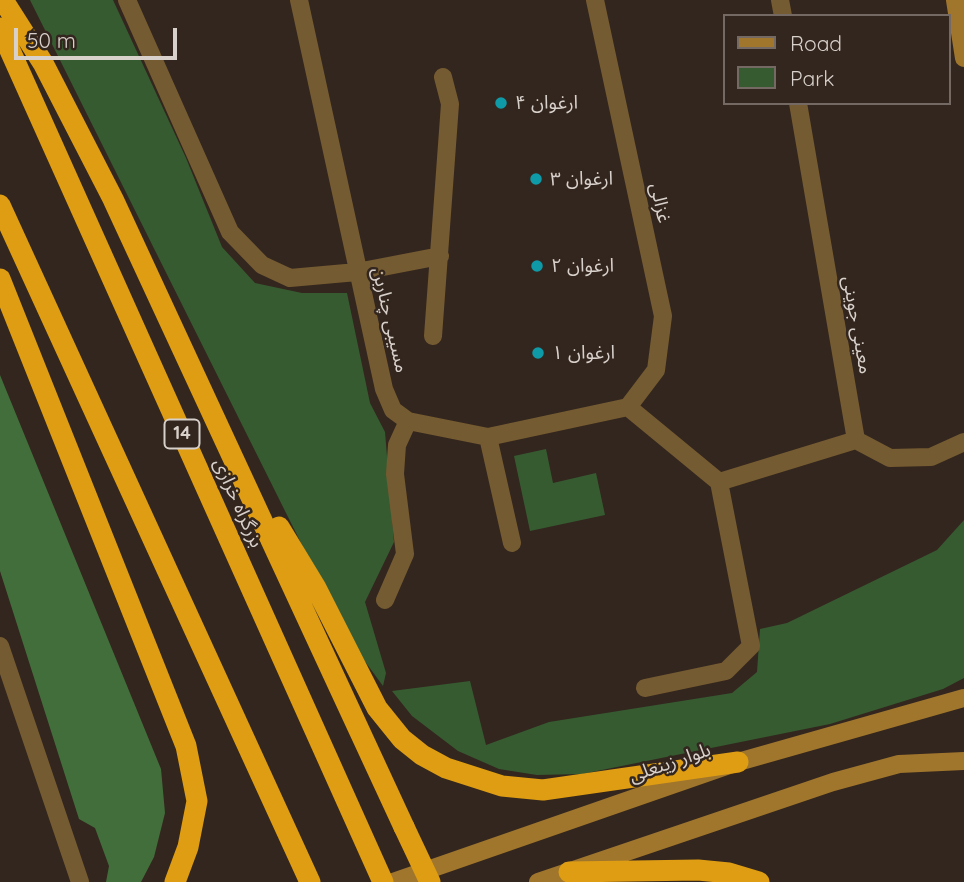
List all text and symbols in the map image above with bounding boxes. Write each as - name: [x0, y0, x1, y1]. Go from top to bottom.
- scale bar: [18, 14, 180, 58]
- legend: [722, 14, 950, 105]
- text: 50 m: [27, 27, 76, 53]
- text: Road: [790, 30, 842, 56]
- text: Park: [790, 65, 834, 91]
- place label: ارغوان ۴: [515, 92, 578, 114]
- marker: ارغوان ۴: [493, 95, 509, 111]
- place label: ارغوان ۳: [550, 168, 613, 190]
- marker: ارغوان ۳: [528, 171, 544, 187]
- street label: غزالی: [645, 181, 675, 225]
- place label: ارغوان ۲: [551, 255, 614, 277]
- marker: ارغوان ۲: [529, 258, 545, 274]
- street label: مسیبی چناربن: [367, 265, 413, 375]
- street label: معینی جوینی: [837, 274, 877, 376]
- place label: ارغوان ۱: [552, 342, 615, 364]
- marker: ارغوان ۱: [530, 345, 546, 361]
- road number: 14: [164, 420, 200, 448]
- street label: بزرگراه خرازی: [208, 455, 268, 551]
- street label: بلوار زینعلی: [626, 738, 714, 788]

